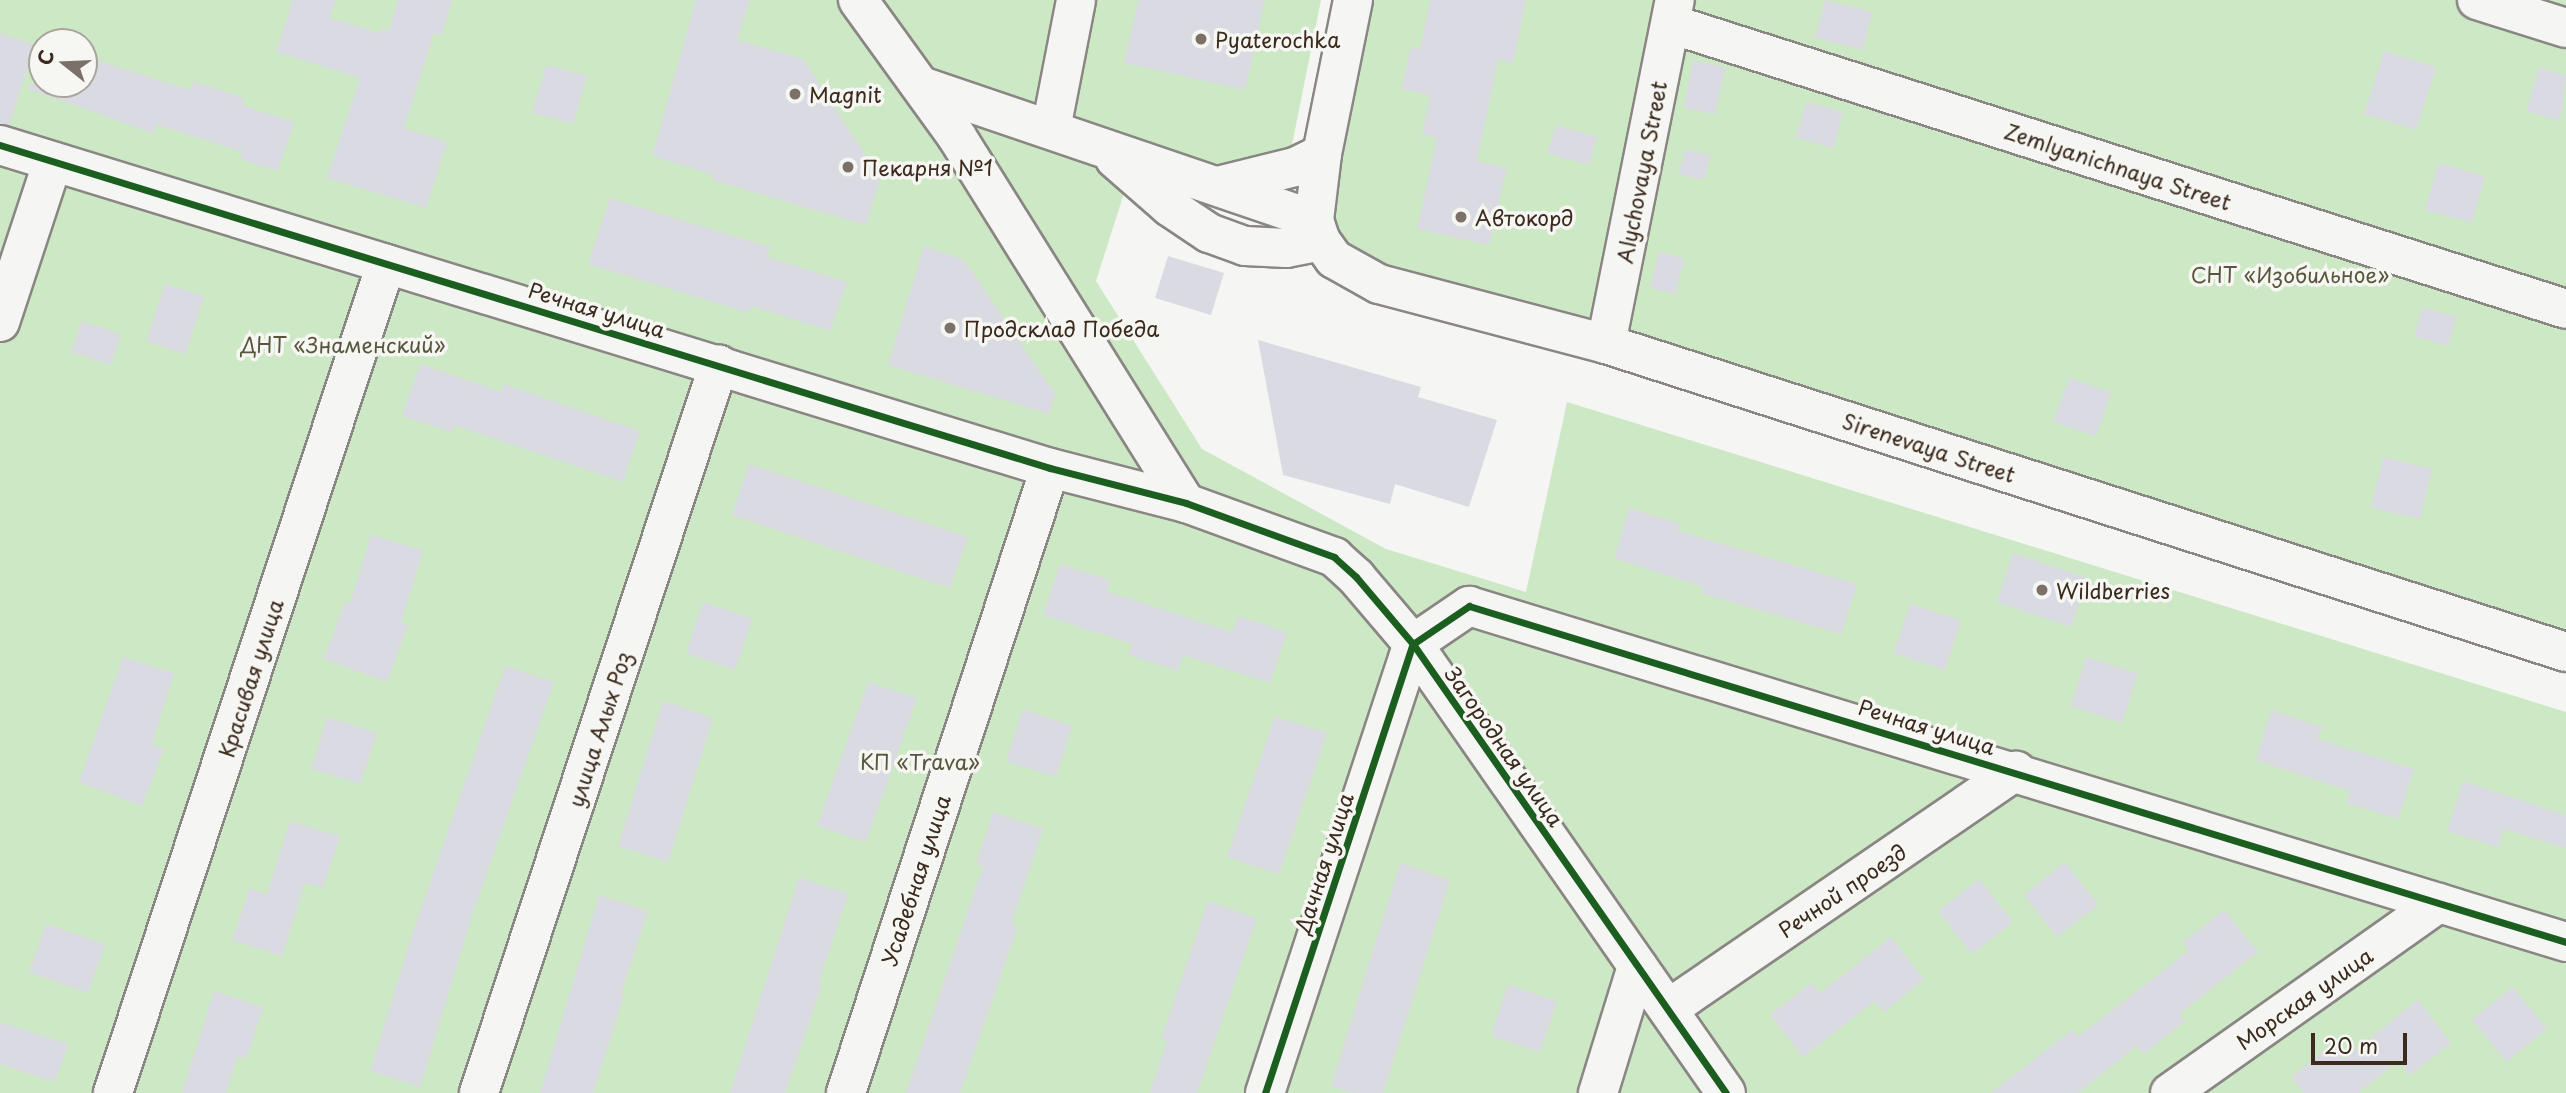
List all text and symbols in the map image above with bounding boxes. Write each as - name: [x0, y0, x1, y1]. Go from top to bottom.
- place label: Pyaterochka: [1215, 26, 1340, 52]
- north arrow: [28, 28, 98, 98]
- marker: Pyaterochka: [1193, 31, 1209, 47]
- text: С: [29, 46, 60, 68]
- street label: Alychovaya Street: [1611, 79, 1671, 265]
- place label: Magnit: [809, 81, 882, 107]
- marker: Magnit: [787, 86, 803, 102]
- street label: Zemlyanichnaya Street: [2001, 117, 2235, 215]
- place label: Пекарня №1: [862, 154, 994, 180]
- marker: Пекарня №1: [840, 159, 856, 175]
- place label: Автокорд: [1475, 204, 1574, 230]
- marker: Автокорд: [1453, 209, 1469, 225]
- park label: СНТ «Изобильное»: [2191, 261, 2389, 287]
- street label: Речная улица: [525, 276, 669, 342]
- place label: Продсклад Победа: [964, 315, 1159, 341]
- marker: Продсклад Победа: [942, 320, 958, 336]
- park label: ДНТ «Знаменский»: [240, 331, 446, 357]
- street label: Sirenevaya Street: [1839, 407, 2019, 487]
- place label: Wildberries: [2056, 577, 2170, 603]
- marker: Wildberries: [2034, 582, 2050, 598]
- street label: Красивая улица: [212, 595, 288, 761]
- street label: улица Алых Роз: [562, 647, 636, 811]
- street label: Загородная улица: [1440, 661, 1570, 831]
- street label: Речная улица: [1855, 693, 1999, 759]
- park label: КП «Trava»: [860, 748, 980, 774]
- street label: Дачная улица: [1288, 789, 1358, 937]
- street label: Усадебная улица: [875, 791, 955, 969]
- street label: Речной проезд: [1773, 838, 1911, 942]
- street label: Морская улица: [2231, 941, 2377, 1055]
- scale bar: [2314, 1020, 2410, 1064]
- text: 20 m: [2324, 1029, 2378, 1061]

